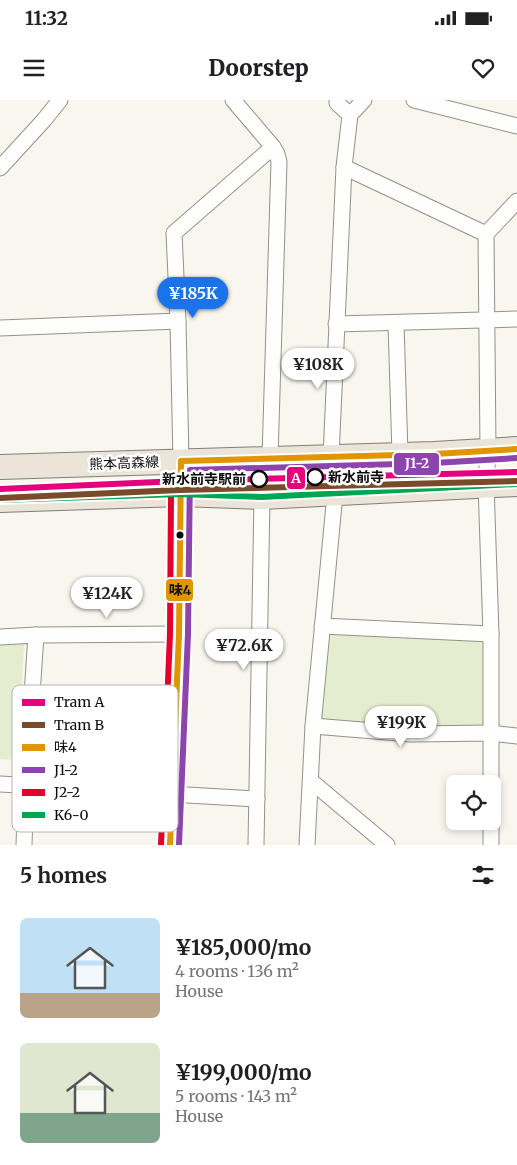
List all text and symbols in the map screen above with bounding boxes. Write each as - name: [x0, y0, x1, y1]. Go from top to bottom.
- text: 11:32: [25, 6, 68, 30]
- icon: menu: [20, 54, 48, 82]
- text: Doorstep: [208, 54, 309, 82]
- icon: heart: [469, 54, 497, 82]
- pin: ¥185K: [158, 276, 228, 319]
- text: ¥185K: [168, 283, 218, 303]
- pin: ¥108K: [283, 348, 353, 390]
- text: ¥108K: [293, 354, 343, 374]
- line badge: J1-2: [393, 452, 440, 476]
- street label: 熊本高森線: [89, 453, 159, 473]
- text: J1-2: [404, 454, 429, 472]
- line badge: A: [286, 466, 306, 490]
- marker: 新水前寺: [306, 468, 324, 486]
- place label: 新水前寺: [328, 468, 384, 486]
- text: A: [290, 469, 302, 487]
- place label: 新水前寺駅前: [162, 470, 246, 488]
- marker: 新水前寺駅前: [250, 470, 268, 488]
- unlabelled marker: [175, 530, 185, 540]
- pin: ¥124K: [72, 576, 142, 619]
- line badge: 味4: [165, 578, 194, 602]
- text: 味4: [169, 581, 192, 599]
- text: ¥124K: [82, 583, 132, 603]
- pin: ¥72.6K: [203, 628, 285, 671]
- text: ¥72.6K: [216, 635, 272, 655]
- legend: [12, 685, 178, 832]
- text: Tram A: [54, 693, 105, 711]
- pin: ¥199K: [366, 706, 436, 748]
- text: ¥199K: [376, 712, 426, 732]
- text: Tram B: [54, 716, 104, 734]
- text: 味4: [54, 738, 77, 756]
- text: J1-2: [53, 761, 78, 779]
- map controls: [446, 775, 501, 830]
- button: locate: [446, 775, 501, 830]
- text: J2-2: [53, 783, 80, 801]
- text: K6-0: [54, 806, 88, 824]
- icon: filters: [469, 861, 497, 889]
- text: 5 homes: [20, 862, 107, 889]
- text: ¥185,000/mo: [175, 934, 311, 961]
- icon: home: [60, 938, 120, 998]
- text: 4 rooms · 136 m²: [175, 961, 299, 981]
- text: House: [175, 981, 223, 1001]
- text: ¥199,000/mo: [175, 1059, 312, 1086]
- icon: home: [60, 1063, 120, 1123]
- text: 5 rooms · 143 m²: [175, 1086, 297, 1106]
- text: House: [175, 1106, 223, 1126]

